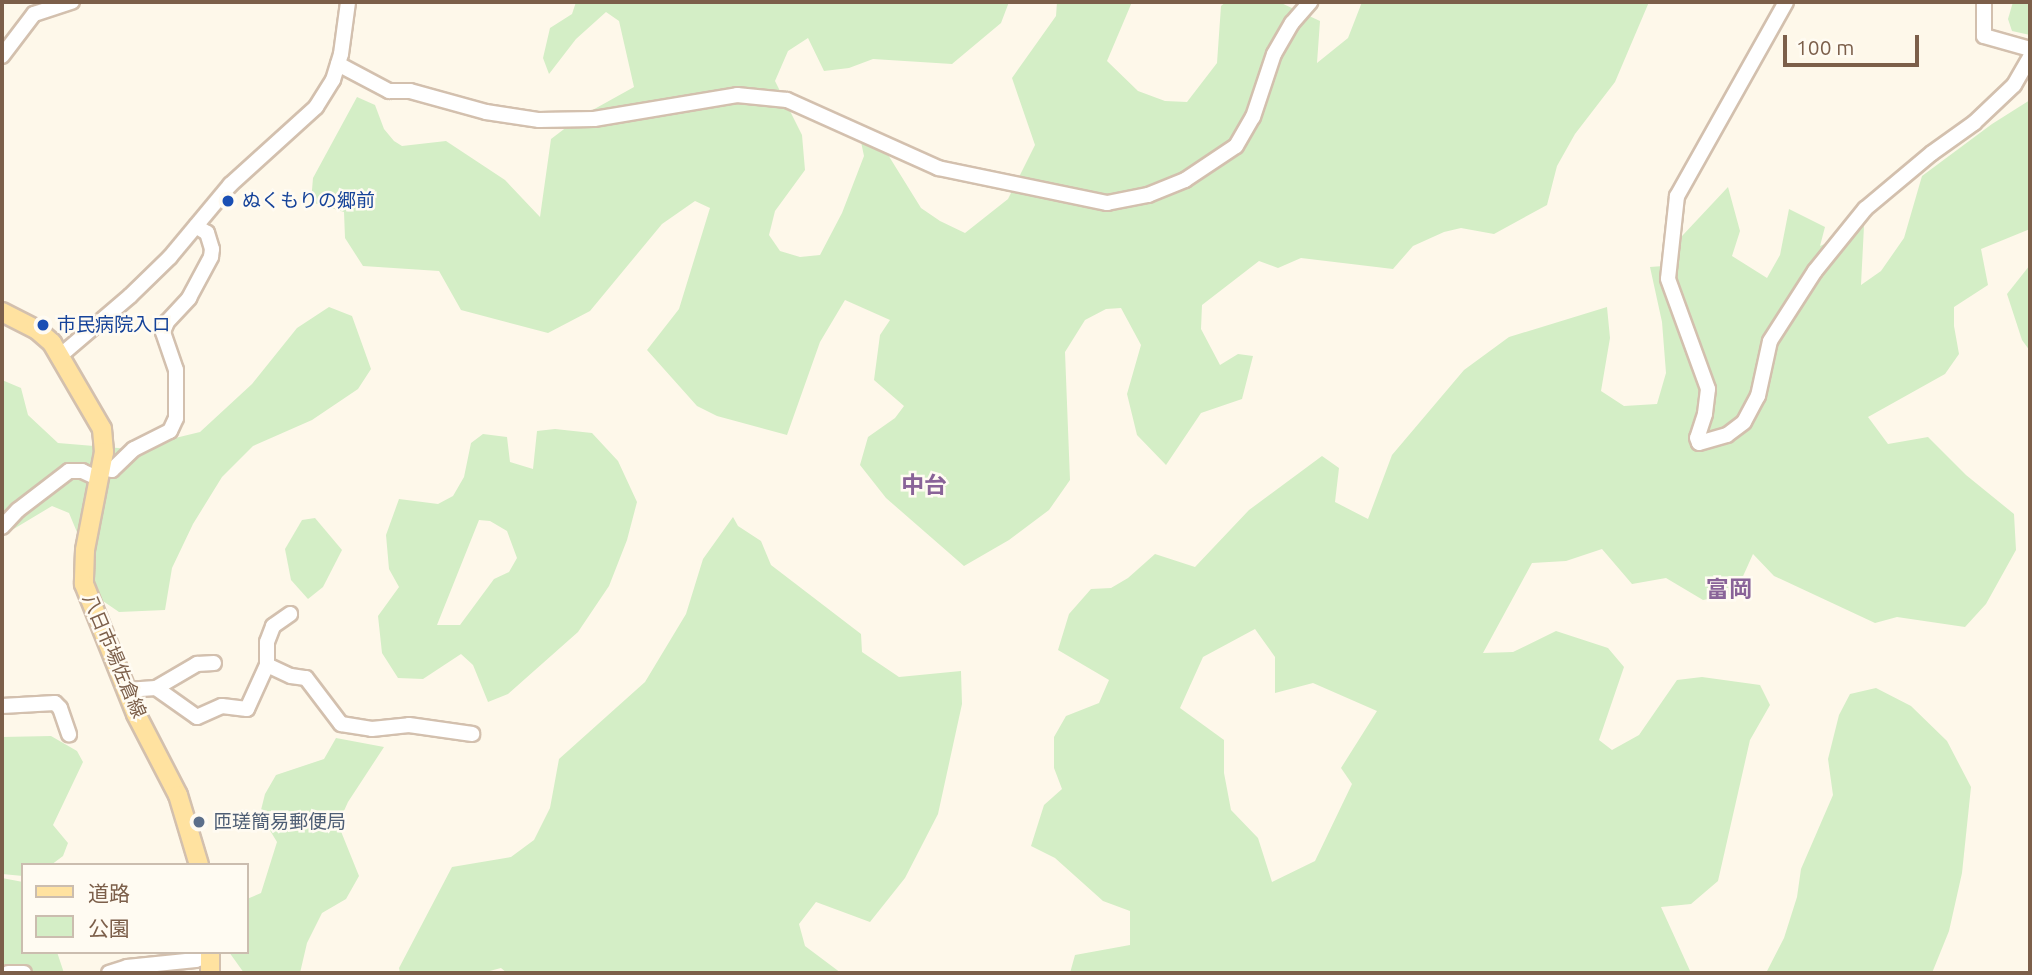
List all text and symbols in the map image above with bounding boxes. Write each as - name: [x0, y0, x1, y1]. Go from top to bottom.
- scale bar: [1787, 21, 1924, 65]
- text: 100 m: [1796, 35, 1854, 59]
- place label: ぬくもりの郷前: [242, 190, 375, 212]
- marker: ぬくもりの郷前: [220, 193, 236, 209]
- place label: 市民病院入ロ: [57, 314, 171, 336]
- marker: 市民病院入ロ: [35, 317, 51, 333]
- district label: 中台: [901, 471, 947, 499]
- district label: 富岡: [1706, 575, 1752, 603]
- street label: 八日市場佐倉線: [78, 590, 150, 722]
- place label: 匝瑳簡易郵便局: [213, 811, 346, 833]
- marker: 匝瑳簡易郵便局: [191, 814, 207, 830]
- legend: [21, 863, 248, 954]
- text: 道路: [88, 881, 130, 905]
- text: 公園: [88, 916, 130, 940]

